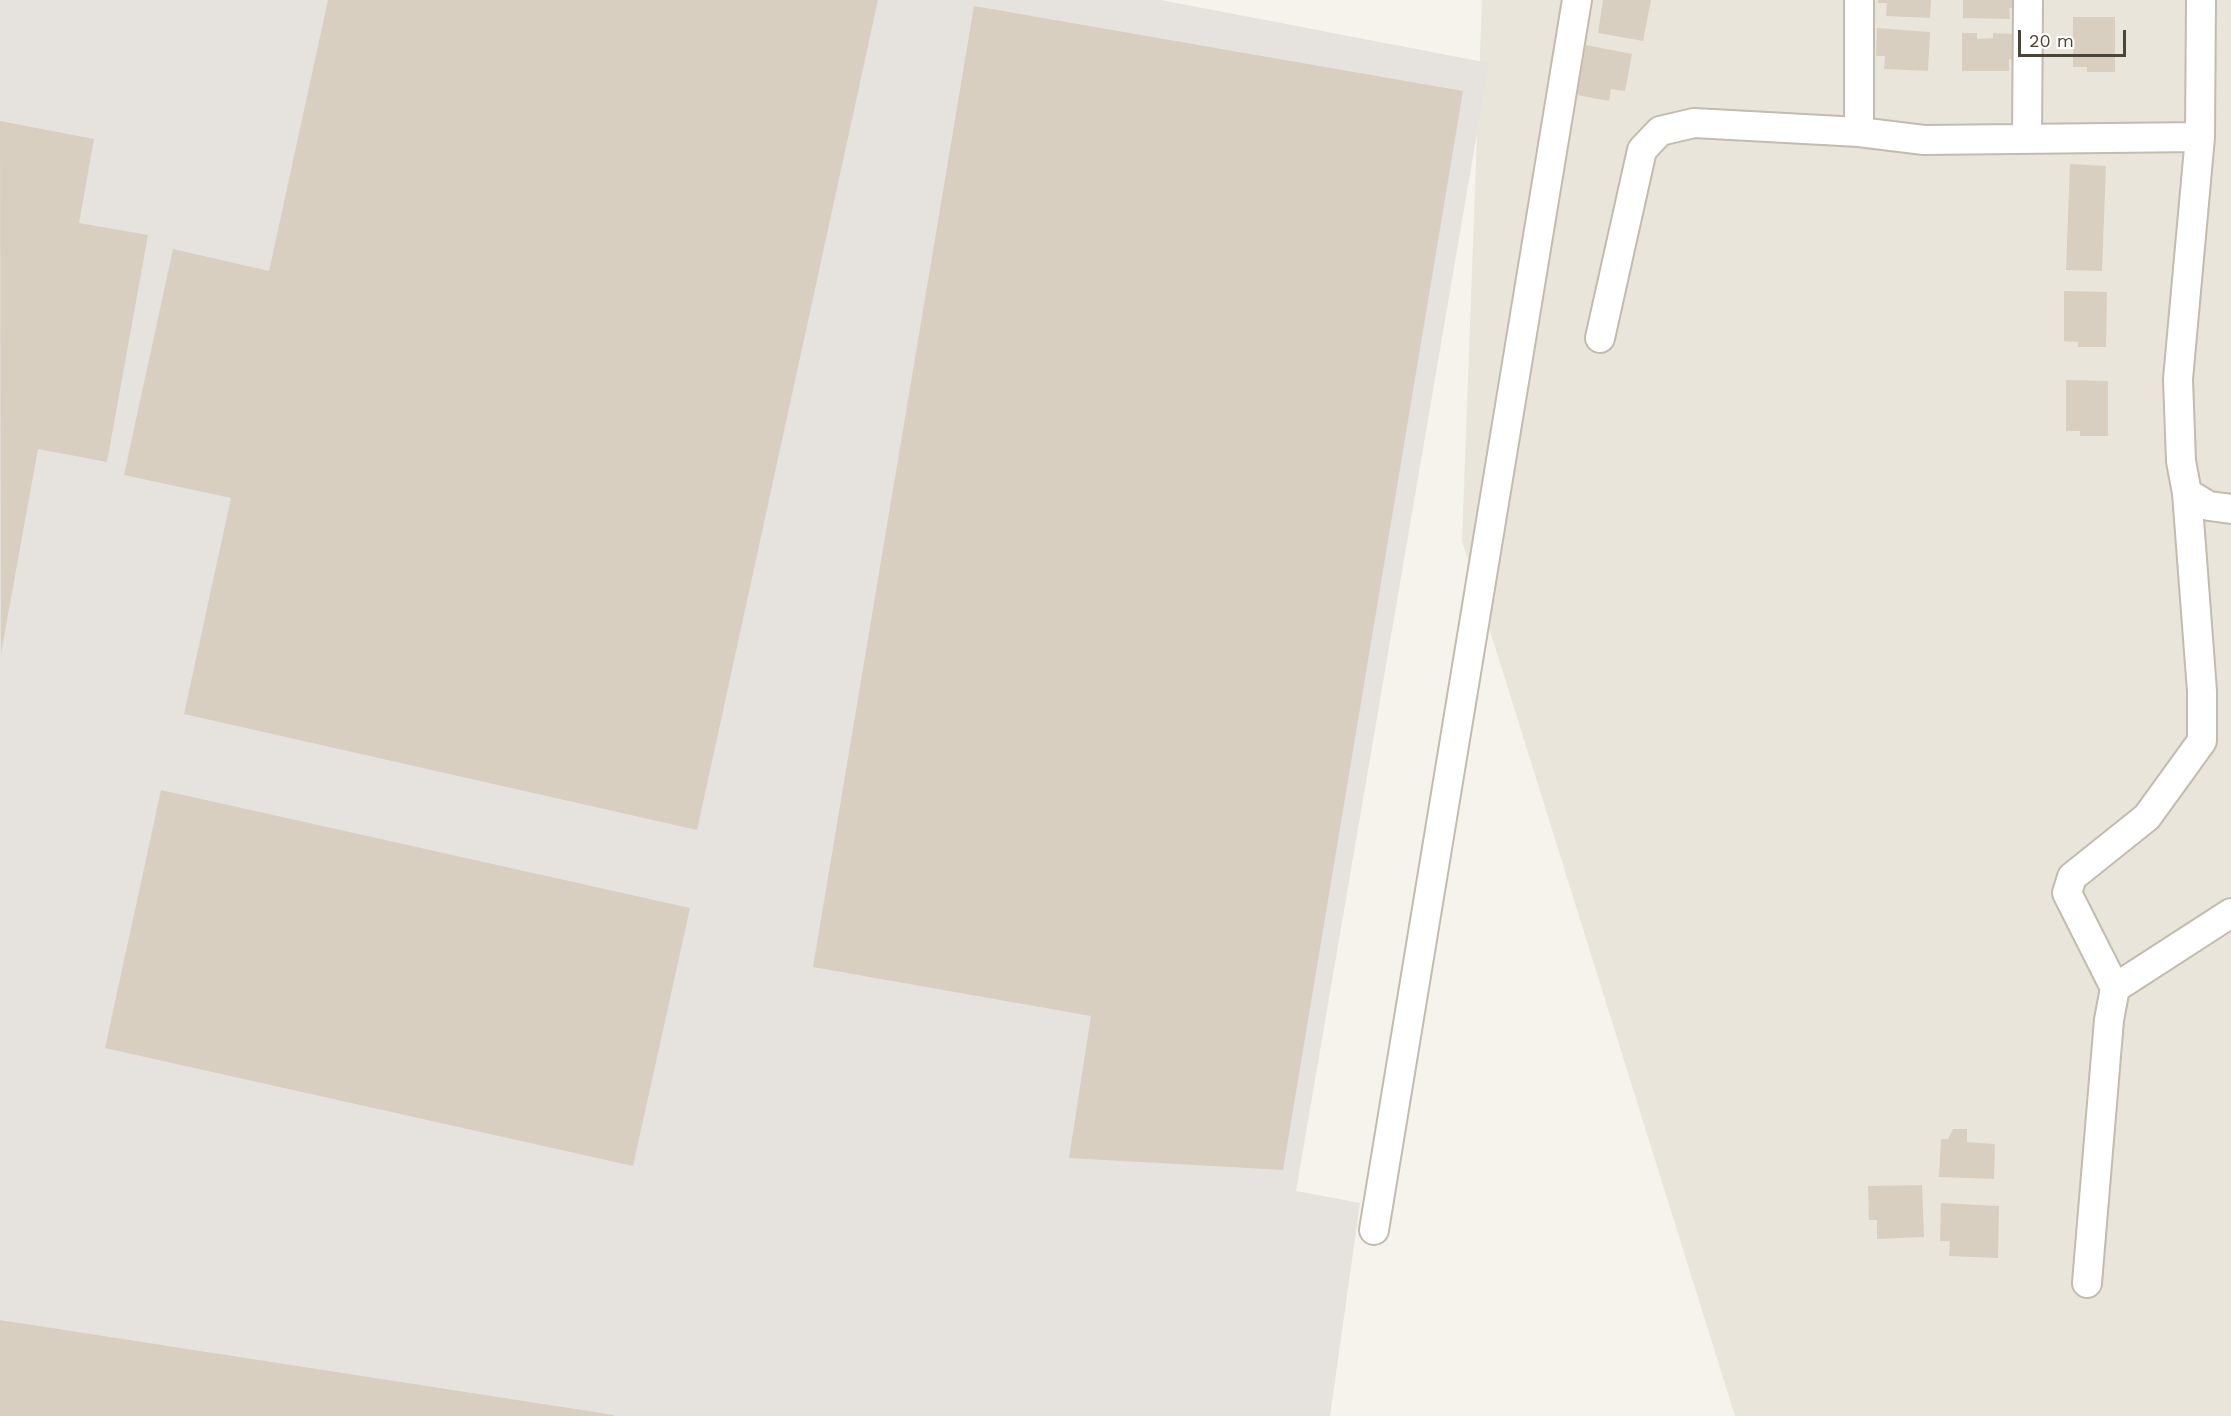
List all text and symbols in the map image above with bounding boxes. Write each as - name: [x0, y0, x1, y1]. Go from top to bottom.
- scale bar: [2021, 18, 2129, 56]
- text: 20 m: [2029, 30, 2074, 51]

